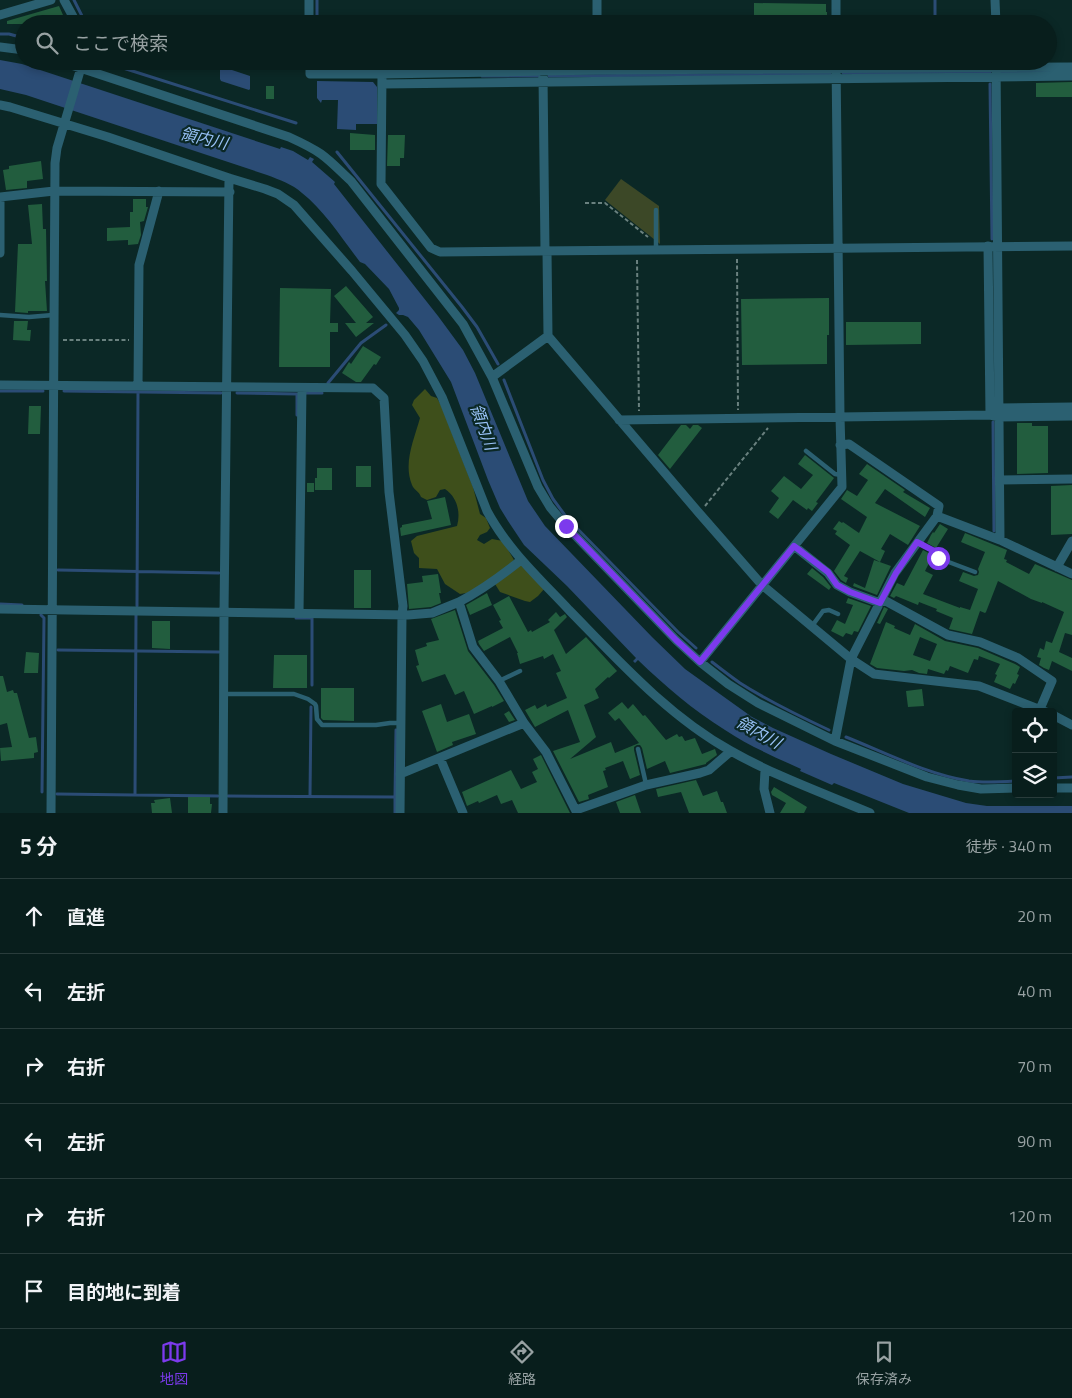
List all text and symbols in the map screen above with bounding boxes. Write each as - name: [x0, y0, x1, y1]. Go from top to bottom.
- search box: [15, 15, 1057, 70]
- text: ここで検索: [73, 28, 168, 57]
- icon: search: [33, 29, 61, 57]
- water label: 領内川: [178, 121, 232, 156]
- water label: 領内川: [465, 400, 504, 456]
- route end: [555, 515, 578, 538]
- route start: [927, 547, 950, 570]
- map controls: [1012, 708, 1057, 798]
- button: locate: [1012, 708, 1057, 753]
- water label: 領内川: [732, 710, 788, 755]
- button: layers: [1012, 753, 1057, 798]
- text: 5 分: [20, 830, 57, 862]
- text: 徒歩 · 340 m: [966, 834, 1052, 858]
- icon: ahead: [20, 902, 48, 930]
- text: 直進: [67, 902, 105, 931]
- text: 20 m: [1017, 904, 1052, 928]
- icon: left: [20, 977, 48, 1005]
- text: 左折: [67, 977, 105, 1006]
- text: 40 m: [1017, 979, 1052, 1003]
- icon: right: [20, 1052, 48, 1080]
- text: 右折: [67, 1052, 105, 1081]
- text: 70 m: [1017, 1054, 1052, 1078]
- icon: left: [20, 1127, 48, 1155]
- text: 左折: [67, 1127, 105, 1156]
- text: 90 m: [1017, 1129, 1052, 1153]
- icon: right: [20, 1202, 48, 1230]
- text: 右折: [67, 1202, 105, 1231]
- text: 120 m: [1008, 1204, 1052, 1228]
- icon: arrive: [20, 1277, 48, 1305]
- text: 目的地に到着: [67, 1277, 181, 1306]
- tab: 地図: [160, 1338, 188, 1389]
- tab: 経路: [508, 1338, 536, 1389]
- tab: 保存済み: [856, 1338, 912, 1389]

